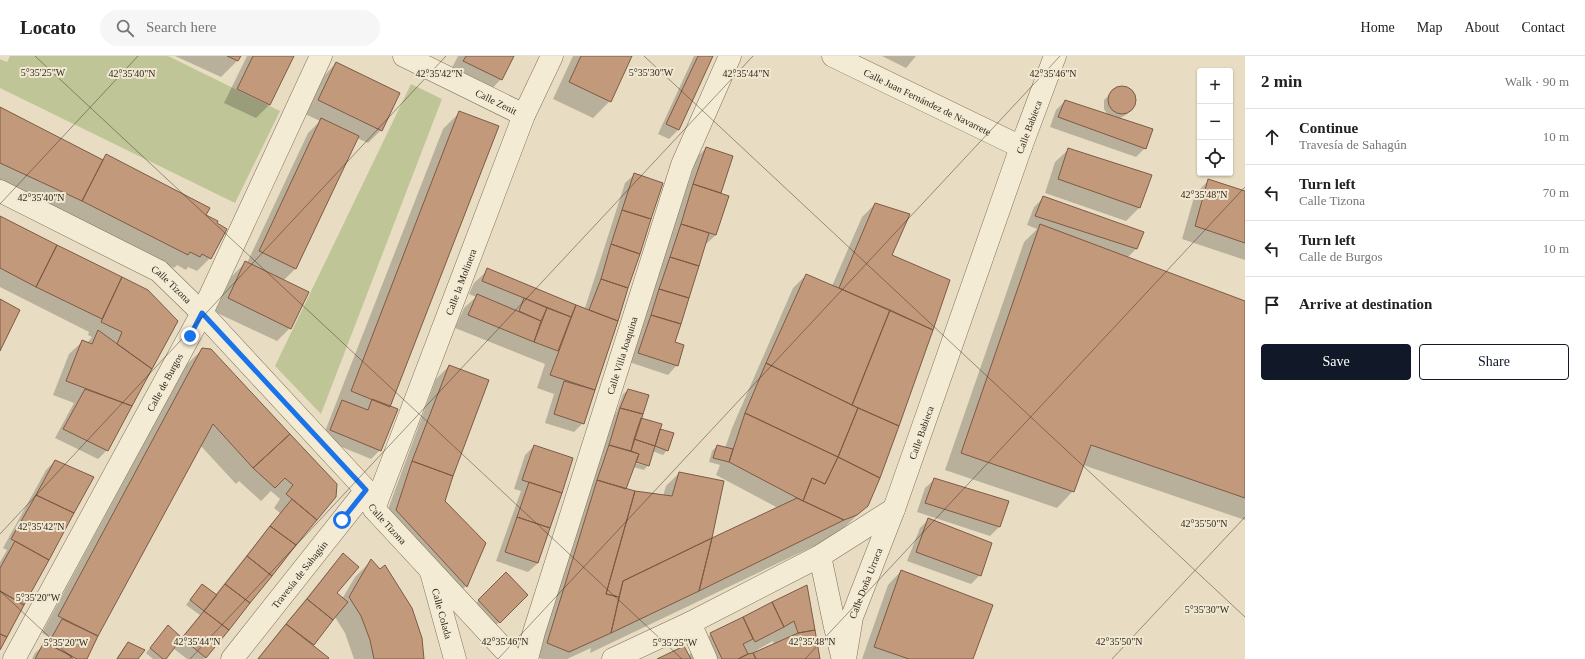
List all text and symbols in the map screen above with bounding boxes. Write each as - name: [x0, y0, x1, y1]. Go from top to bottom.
- search box: [100, 10, 380, 46]
- text: Locato: [20, 17, 76, 38]
- icon: search: [114, 17, 136, 39]
- text: Search here: [146, 19, 216, 35]
- text: Home: [1361, 20, 1395, 35]
- text: Map: [1417, 20, 1442, 35]
- text: About: [1464, 20, 1499, 35]
- text: Contact: [1521, 20, 1565, 35]
- text: 5°35'25"W: [21, 67, 66, 78]
- text: 5°35'30"W: [629, 67, 674, 78]
- street label: Calle Juan Fernández de Navarrete: [862, 67, 993, 138]
- text: 42°35'40"N: [108, 68, 156, 79]
- text: 42°35'42"N: [415, 68, 463, 79]
- text: 42°35'44"N: [722, 68, 770, 79]
- text: 42°35'46"N: [1029, 68, 1077, 79]
- map controls: [1197, 68, 1233, 176]
- button: +: [1197, 68, 1233, 104]
- text: 2 min: [1261, 72, 1302, 91]
- text: Walk · 90 m: [1505, 74, 1569, 89]
- street label: Calle Zenit: [474, 87, 519, 117]
- street label: Calle Babieca: [1014, 98, 1044, 155]
- button: −: [1197, 104, 1233, 140]
- text: Continue: [1299, 120, 1358, 136]
- icon: ahead: [1261, 126, 1283, 148]
- text: 10 m: [1543, 129, 1569, 144]
- text: Travesía de Sahagún: [1299, 137, 1407, 152]
- button: locate: [1197, 140, 1233, 176]
- text: Turn left: [1299, 176, 1356, 192]
- icon: left: [1261, 182, 1283, 204]
- text: 70 m: [1543, 185, 1569, 200]
- text: 42°35'48"N: [1180, 189, 1228, 200]
- text: 42°35'40"N: [17, 192, 65, 203]
- text: Calle Tizona: [1299, 193, 1365, 208]
- text: Turn left: [1299, 232, 1356, 248]
- icon: left: [1261, 238, 1283, 260]
- text: 10 m: [1543, 241, 1569, 256]
- street label: Calle la Molinera: [443, 247, 479, 317]
- text: Calle de Burgos: [1299, 249, 1383, 264]
- street label: Calle Tizona: [150, 263, 194, 306]
- icon: arrive: [1261, 294, 1283, 316]
- text: Arrive at destination: [1299, 296, 1432, 312]
- street label: Calle Villa Joaquina: [605, 315, 640, 396]
- route end: [181, 327, 199, 345]
- button: Save: [1261, 344, 1411, 380]
- button: Share: [1419, 344, 1569, 380]
- street label: Calle de Burgos: [145, 351, 185, 413]
- street label: Calle Babieca: [907, 404, 936, 461]
- street label: Calle Tizona: [366, 502, 409, 547]
- route start: [333, 511, 351, 529]
- text: 42°35'50"N: [1180, 518, 1228, 529]
- text: 42°35'42"N: [17, 521, 65, 532]
- street label: Travesía de Sahagún: [269, 539, 330, 611]
- street label: Calle Doña Urraca: [847, 546, 885, 620]
- street label: Calle Colada: [430, 587, 454, 641]
- text: 5°35'20"W: [16, 592, 61, 603]
- text: 5°35'30"W: [1185, 604, 1230, 615]
- text: 42°35'44"N: [173, 636, 221, 647]
- text: 42°35'46"N: [481, 636, 529, 647]
- text: 42°35'48"N: [788, 636, 836, 647]
- text: 42°35'50"N: [1095, 636, 1143, 647]
- text: 5°35'20"W: [44, 637, 89, 648]
- text: 5°35'25"W: [653, 637, 698, 648]

